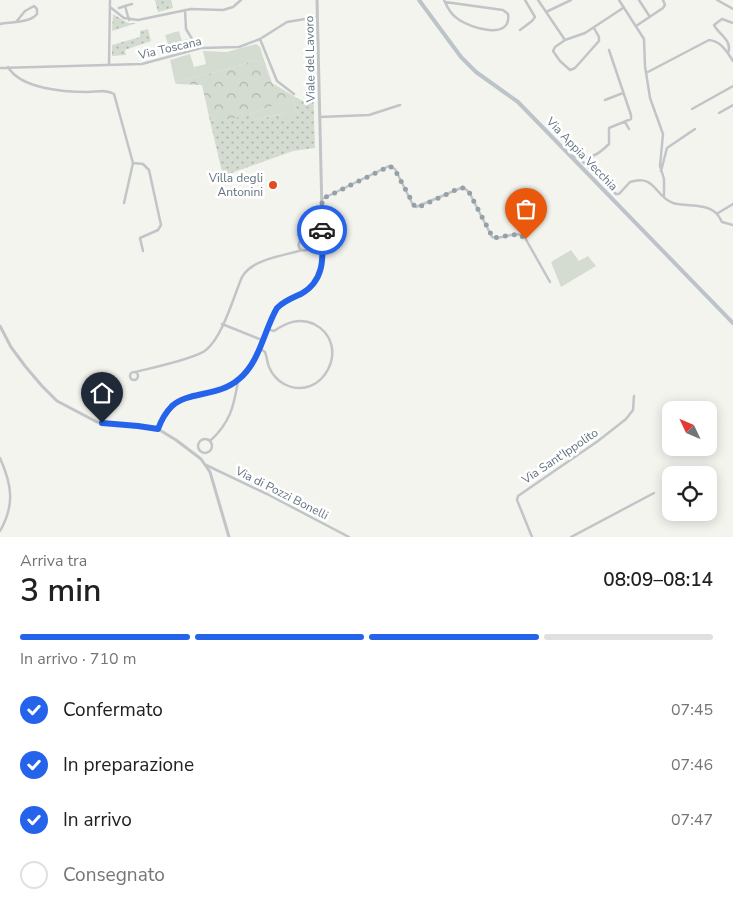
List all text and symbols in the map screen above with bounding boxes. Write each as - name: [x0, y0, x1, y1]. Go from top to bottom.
- street label: Viale del Lavoro: [301, 15, 319, 104]
- street label: Via Toscana: [136, 33, 203, 63]
- street label: Via Appia Vecchia: [542, 113, 621, 194]
- place label: Villa degli Antonini: [208, 170, 263, 200]
- marker: Villa degli Antonini: [267, 179, 279, 191]
- pin: [505, 188, 547, 239]
- icon: bag: [512, 195, 540, 223]
- courier: [297, 205, 347, 255]
- icon: car: [308, 216, 336, 244]
- pin: [81, 372, 123, 423]
- icon: home: [88, 379, 116, 407]
- north arrow: [662, 401, 718, 456]
- map controls: [662, 401, 717, 521]
- street label: Via Sant'Ippolito: [518, 424, 602, 488]
- street label: Via di Pozzi Bonelli: [232, 462, 331, 523]
- button: locate: [662, 466, 717, 521]
- text: Arriva tra: [20, 550, 87, 572]
- text: 08:09–08:14: [603, 567, 713, 593]
- text: 3 min: [20, 569, 102, 612]
- text: In arrivo · 710 m: [20, 648, 136, 670]
- icon: check: [20, 696, 48, 724]
- text: Confermato: [63, 697, 163, 723]
- text: 07:45: [671, 699, 713, 721]
- icon: check: [20, 751, 48, 779]
- text: In preparazione: [63, 752, 194, 778]
- text: 07:46: [671, 754, 713, 776]
- icon: check: [20, 806, 48, 834]
- text: In arrivo: [63, 807, 132, 833]
- text: 07:47: [671, 809, 713, 831]
- text: Consegnato: [63, 862, 165, 888]

